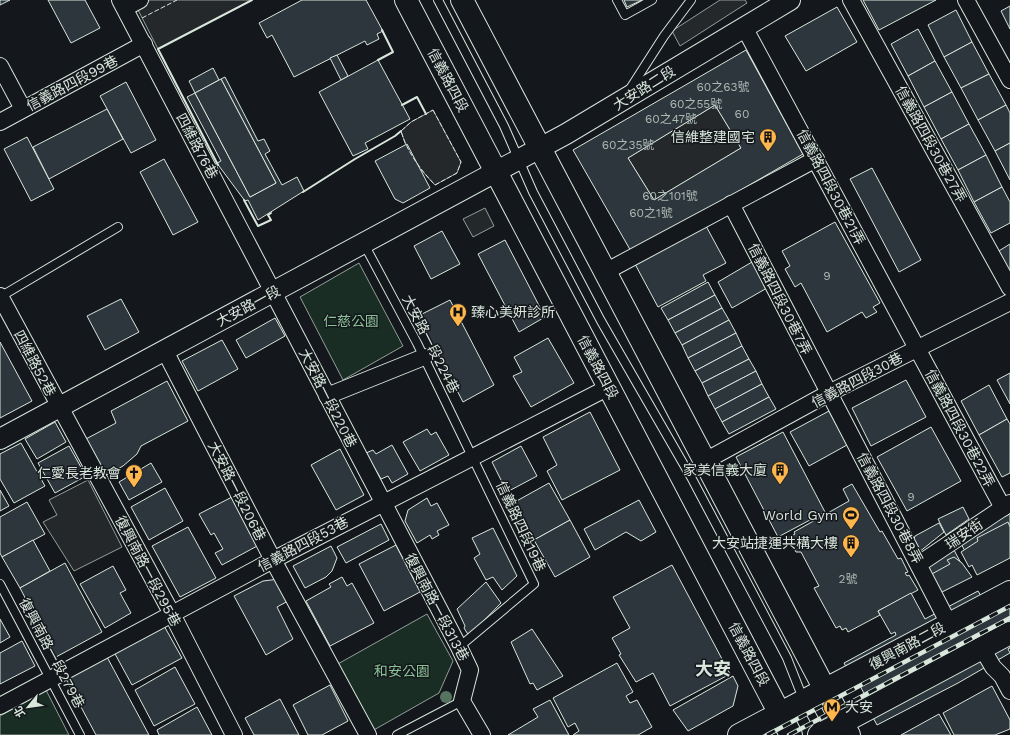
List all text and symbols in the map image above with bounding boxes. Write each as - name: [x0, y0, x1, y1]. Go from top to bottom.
- street label: 信義路四段: [425, 45, 471, 115]
- street label: 信義路四段99巷: [24, 52, 120, 114]
- street label: 大安路二段: [610, 63, 678, 113]
- house number: 60之63號: [696, 80, 750, 94]
- street label: 信義路四段30巷27弄: [892, 83, 970, 205]
- house number: 60之55號: [670, 97, 722, 111]
- house number: 60: [735, 107, 749, 121]
- street label: 四維路76巷: [173, 110, 221, 182]
- house number: 60之47號: [645, 112, 697, 126]
- building icon: 信維整建國宅: [758, 127, 778, 152]
- street label: 信義路四段30巷21弄: [794, 127, 868, 247]
- place label: 信維整建國宅: [671, 129, 755, 145]
- house number: 60之35號: [602, 138, 654, 152]
- house number: 60之101號: [642, 189, 698, 203]
- house number: 60之1號: [629, 206, 673, 220]
- street label: 信義路四段30巷7弄: [745, 241, 815, 357]
- house number: 9: [823, 269, 831, 283]
- street label: 大安路一段: [213, 283, 283, 329]
- street label: 大安路一段224巷: [399, 292, 463, 396]
- hospital icon: 臻心美妍診所: [448, 302, 468, 327]
- place label: 臻心美妍診所: [471, 304, 555, 320]
- park label: 仁慈公園: [323, 313, 379, 329]
- street label: 四維路52巷: [11, 327, 59, 399]
- street label: 信義路四段: [575, 332, 621, 402]
- street label: 大安路一段220巷: [296, 346, 360, 450]
- street label: 信義路四段30巷: [809, 349, 905, 411]
- street label: 信義路四段30巷22弄: [922, 366, 998, 490]
- street label: 大安路一段206巷: [205, 439, 269, 543]
- street label: 信義路四段30巷8弄: [854, 450, 926, 566]
- building icon: 家美信義大廈: [770, 460, 790, 485]
- place label: 家美信義大廈: [683, 462, 767, 478]
- church icon: 仁愛長老教會: [124, 463, 144, 488]
- place label: 仁愛長老教會: [37, 465, 121, 481]
- street label: 信義路四段19巷: [493, 478, 549, 574]
- house number: 9: [907, 490, 915, 504]
- sports icon: World Gym: [841, 505, 861, 530]
- place label: World Gym: [762, 507, 838, 523]
- street label: 復興南路一段295巷: [112, 513, 184, 629]
- street label: 信義路四段53巷: [255, 513, 351, 575]
- street label: 瑞安街: [942, 516, 986, 552]
- building icon: 大安站捷運共構大樓: [841, 533, 861, 558]
- place label: 大安站捷運共構大樓: [712, 535, 838, 551]
- street label: 復興南路一段313巷: [402, 550, 472, 664]
- house number: 2號: [839, 572, 858, 586]
- street label: 復興南路一段279巷: [16, 595, 88, 711]
- street label: 信義路四段: [726, 619, 772, 689]
- street label: 復興南路二段: [866, 619, 948, 673]
- district label: 大安: [695, 658, 731, 679]
- park label: 和安公園: [374, 663, 430, 679]
- north arrow: [8, 687, 48, 727]
- metro station icon: 大安: [822, 697, 842, 722]
- place label: 大安: [845, 699, 873, 715]
- text: 北: [11, 704, 28, 720]

